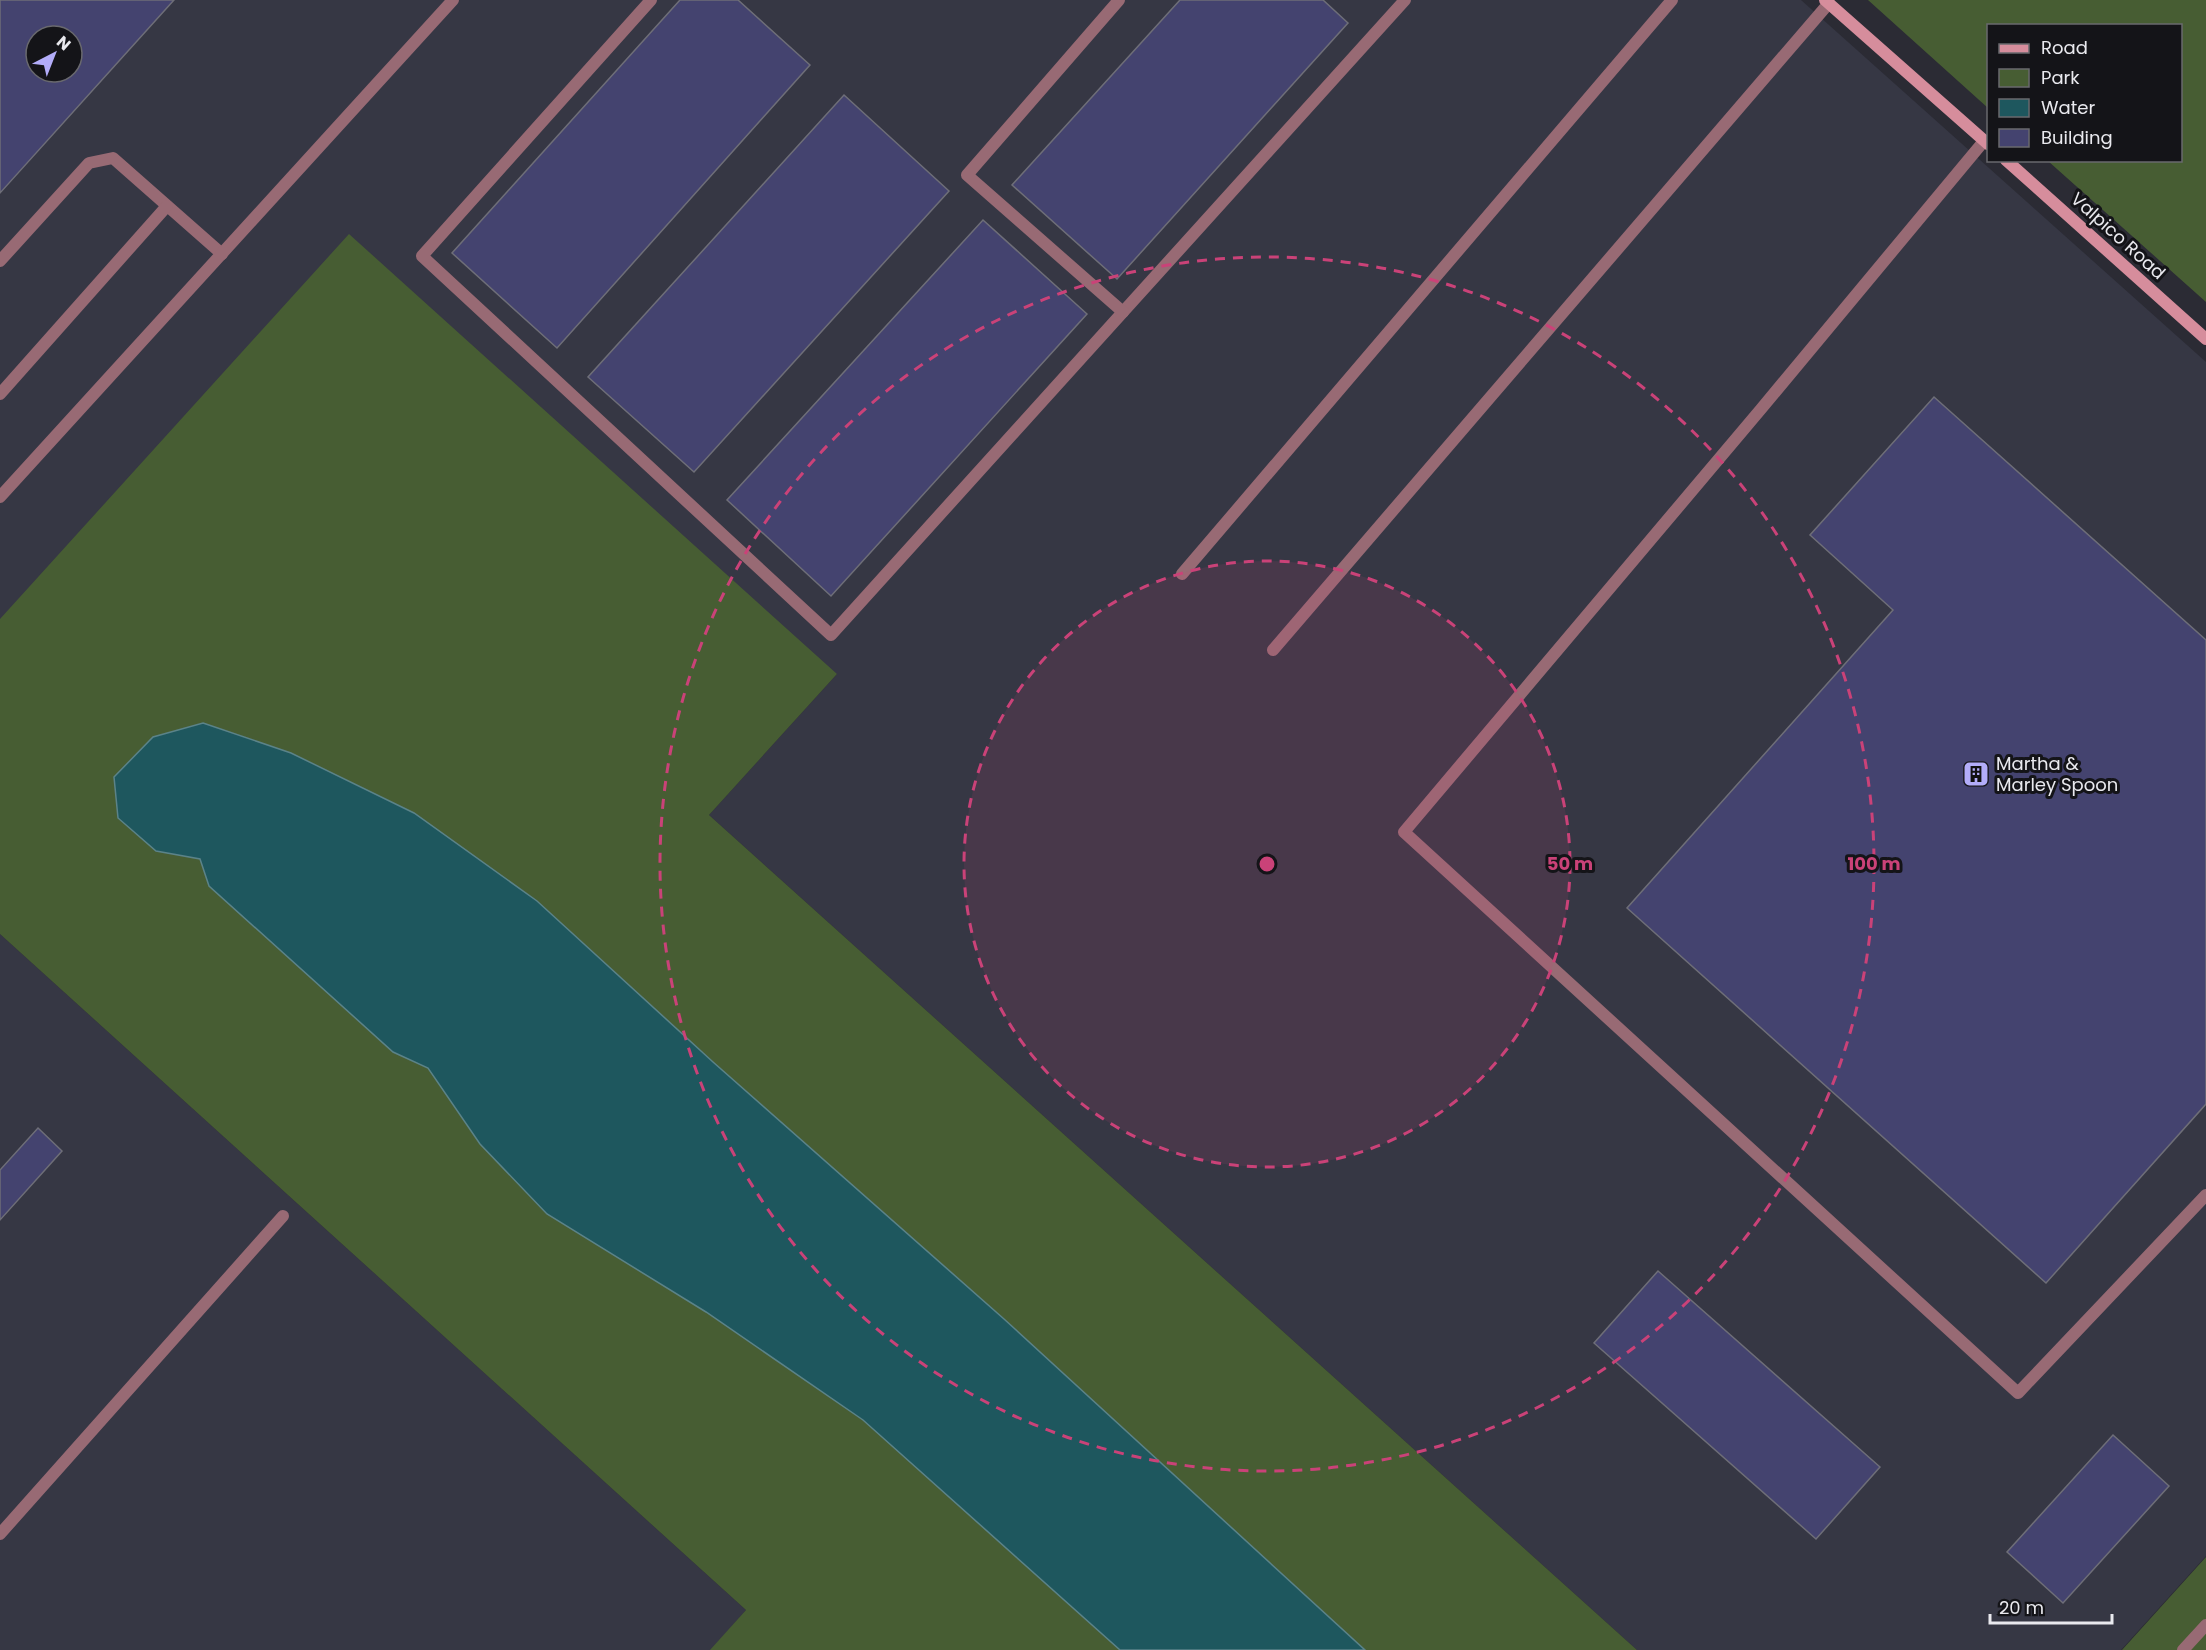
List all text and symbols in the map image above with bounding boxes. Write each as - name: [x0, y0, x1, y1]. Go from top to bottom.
- north arrow: [24, 24, 84, 84]
- legend: [1987, 24, 2182, 162]
- text: N: [52, 31, 76, 56]
- text: Road: [2041, 35, 2088, 60]
- text: Park: [2041, 65, 2080, 90]
- text: Water: [2041, 95, 2095, 120]
- text: Building: [2041, 125, 2113, 150]
- street label: Valpico Road: [2066, 186, 2171, 285]
- place label: Martha & Marley Spoon: [1996, 751, 2118, 797]
- building icon: Martha & Marley Spoon: [1961, 759, 1991, 789]
- text: 50 m: [1547, 851, 1593, 876]
- text: 100 m: [1847, 851, 1901, 876]
- centre of rings: [1257, 854, 1277, 874]
- scale bar: [1990, 1587, 2112, 1625]
- text: 20 m: [1999, 1595, 2044, 1620]

